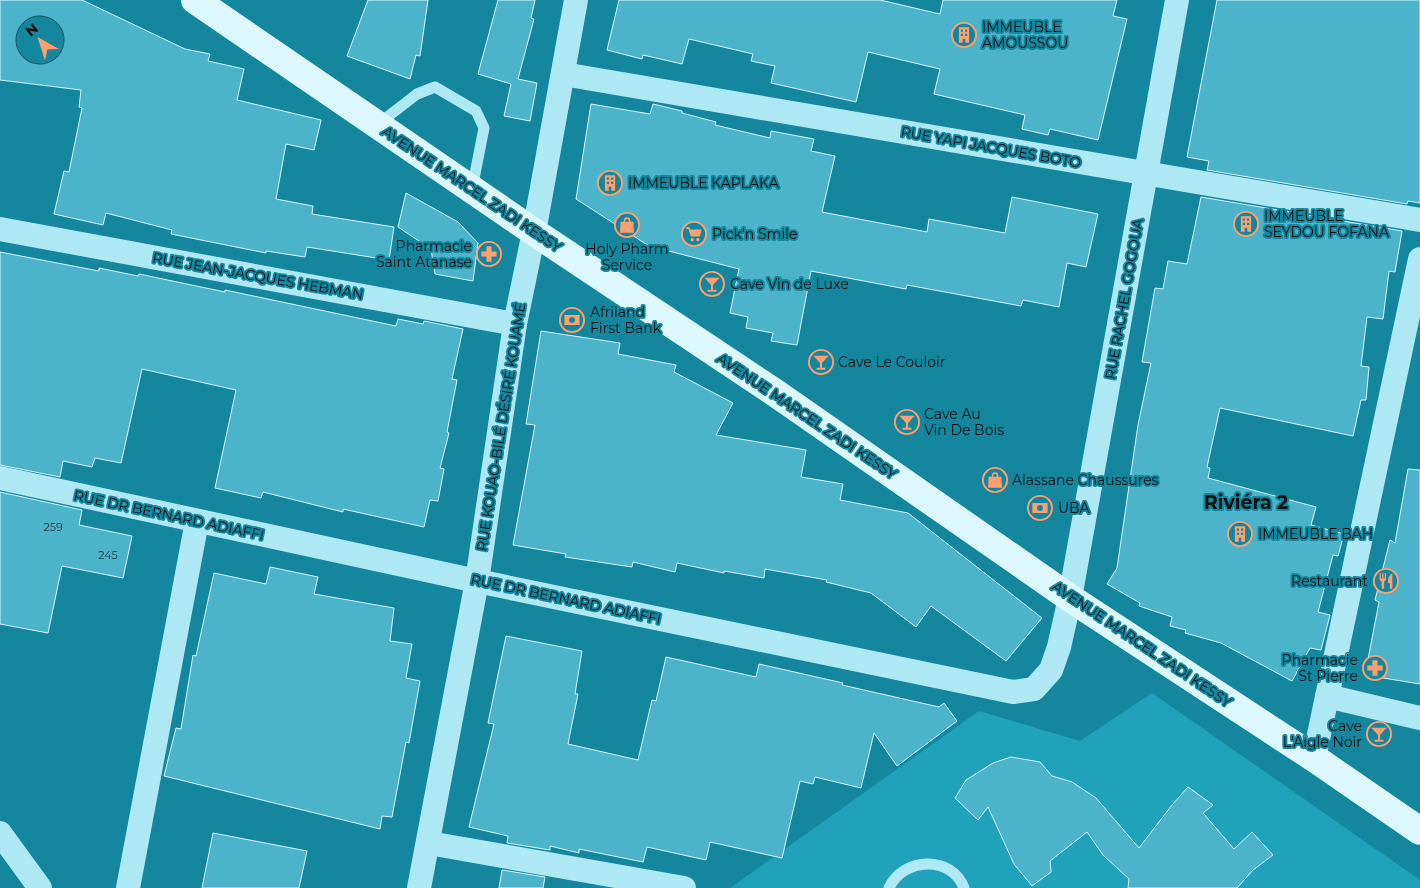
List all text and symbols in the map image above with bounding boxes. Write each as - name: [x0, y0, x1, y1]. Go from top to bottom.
- north arrow: [15, 15, 65, 65]
- place label: IMMEUBLE AMOUSSOU: [982, 18, 1068, 52]
- text: N: [22, 19, 42, 40]
- building icon: IMMEUBLE AMOUSSOU: [951, 22, 977, 48]
- street label: AVENUE MARCEL ZADI KESSY: [379, 122, 565, 256]
- street label: RUE YAPI JACQUES BOTO: [899, 122, 1083, 172]
- building icon: IMMEUBLE KAPLAKA: [597, 170, 623, 196]
- place label: IMMEUBLE KAPLAKA: [628, 174, 780, 192]
- place label: IMMEUBLE SEYDOU FOFANA: [1264, 207, 1390, 241]
- building icon: IMMEUBLE SEYDOU FOFANA: [1233, 211, 1259, 237]
- shop icon: Holy Pharm Service: [614, 212, 640, 238]
- street label: RUE RACHEL GOGOUA: [1101, 216, 1147, 381]
- supermarket icon: Pick'n Smile: [681, 221, 707, 247]
- place label: Pick'n Smile: [712, 225, 797, 243]
- place label: Pharmacie Saint Atanase: [376, 237, 472, 271]
- place label: Holy Pharm Service: [585, 240, 669, 274]
- pharmacy icon: Pharmacie Saint Atanase: [476, 241, 502, 267]
- street label: RUE JEAN-JACQUES HEBMAN: [151, 249, 365, 303]
- bar icon: Cave Vin de Luxe: [699, 271, 725, 297]
- place label: Cave Vin de Luxe: [730, 275, 849, 293]
- street label: RUE KOUAO-BILÉ DÉSIRÉ KOUAMÉ: [472, 302, 530, 552]
- place label: Afriland First Bank: [590, 303, 662, 337]
- bank icon: Afriland First Bank: [559, 307, 585, 333]
- street label: AVENUE MARCEL ZADI KESSY: [714, 349, 900, 483]
- bar icon: Cave Le Couloir: [808, 349, 834, 375]
- place label: Cave Le Couloir: [838, 353, 946, 371]
- place label: Cave Au Vin De Bois: [924, 405, 1004, 439]
- bar icon: Cave Au Vin De Bois: [894, 409, 920, 435]
- shop icon: Alassane Chaussures: [982, 467, 1008, 493]
- place label: Alassane Chaussures: [1012, 471, 1159, 489]
- street label: RUE DR BERNARD ADIAFFI: [72, 486, 266, 544]
- district label: Riviéra 2: [1204, 491, 1288, 514]
- bank icon: UBA: [1027, 495, 1053, 521]
- place label: UBA: [1058, 499, 1091, 517]
- house number: 259: [43, 520, 63, 534]
- building icon: IMMEUBLE BAH: [1227, 521, 1253, 547]
- place label: IMMEUBLE BAH: [1258, 525, 1373, 543]
- house number: 245: [98, 548, 118, 562]
- restaurant icon: Restaurant: [1373, 568, 1399, 594]
- street label: RUE DR BERNARD ADIAFFI: [469, 570, 663, 628]
- place label: Restaurant: [1291, 572, 1368, 590]
- street label: AVENUE MARCEL ZADI KESSY: [1049, 577, 1235, 711]
- place label: Pharmacie St Pierre: [1282, 651, 1358, 685]
- pharmacy icon: Pharmacie St Pierre: [1362, 655, 1388, 681]
- place label: Cave L'Aigle Noir: [1283, 717, 1362, 751]
- bar icon: Cave L'Aigle Noir: [1366, 721, 1392, 747]

